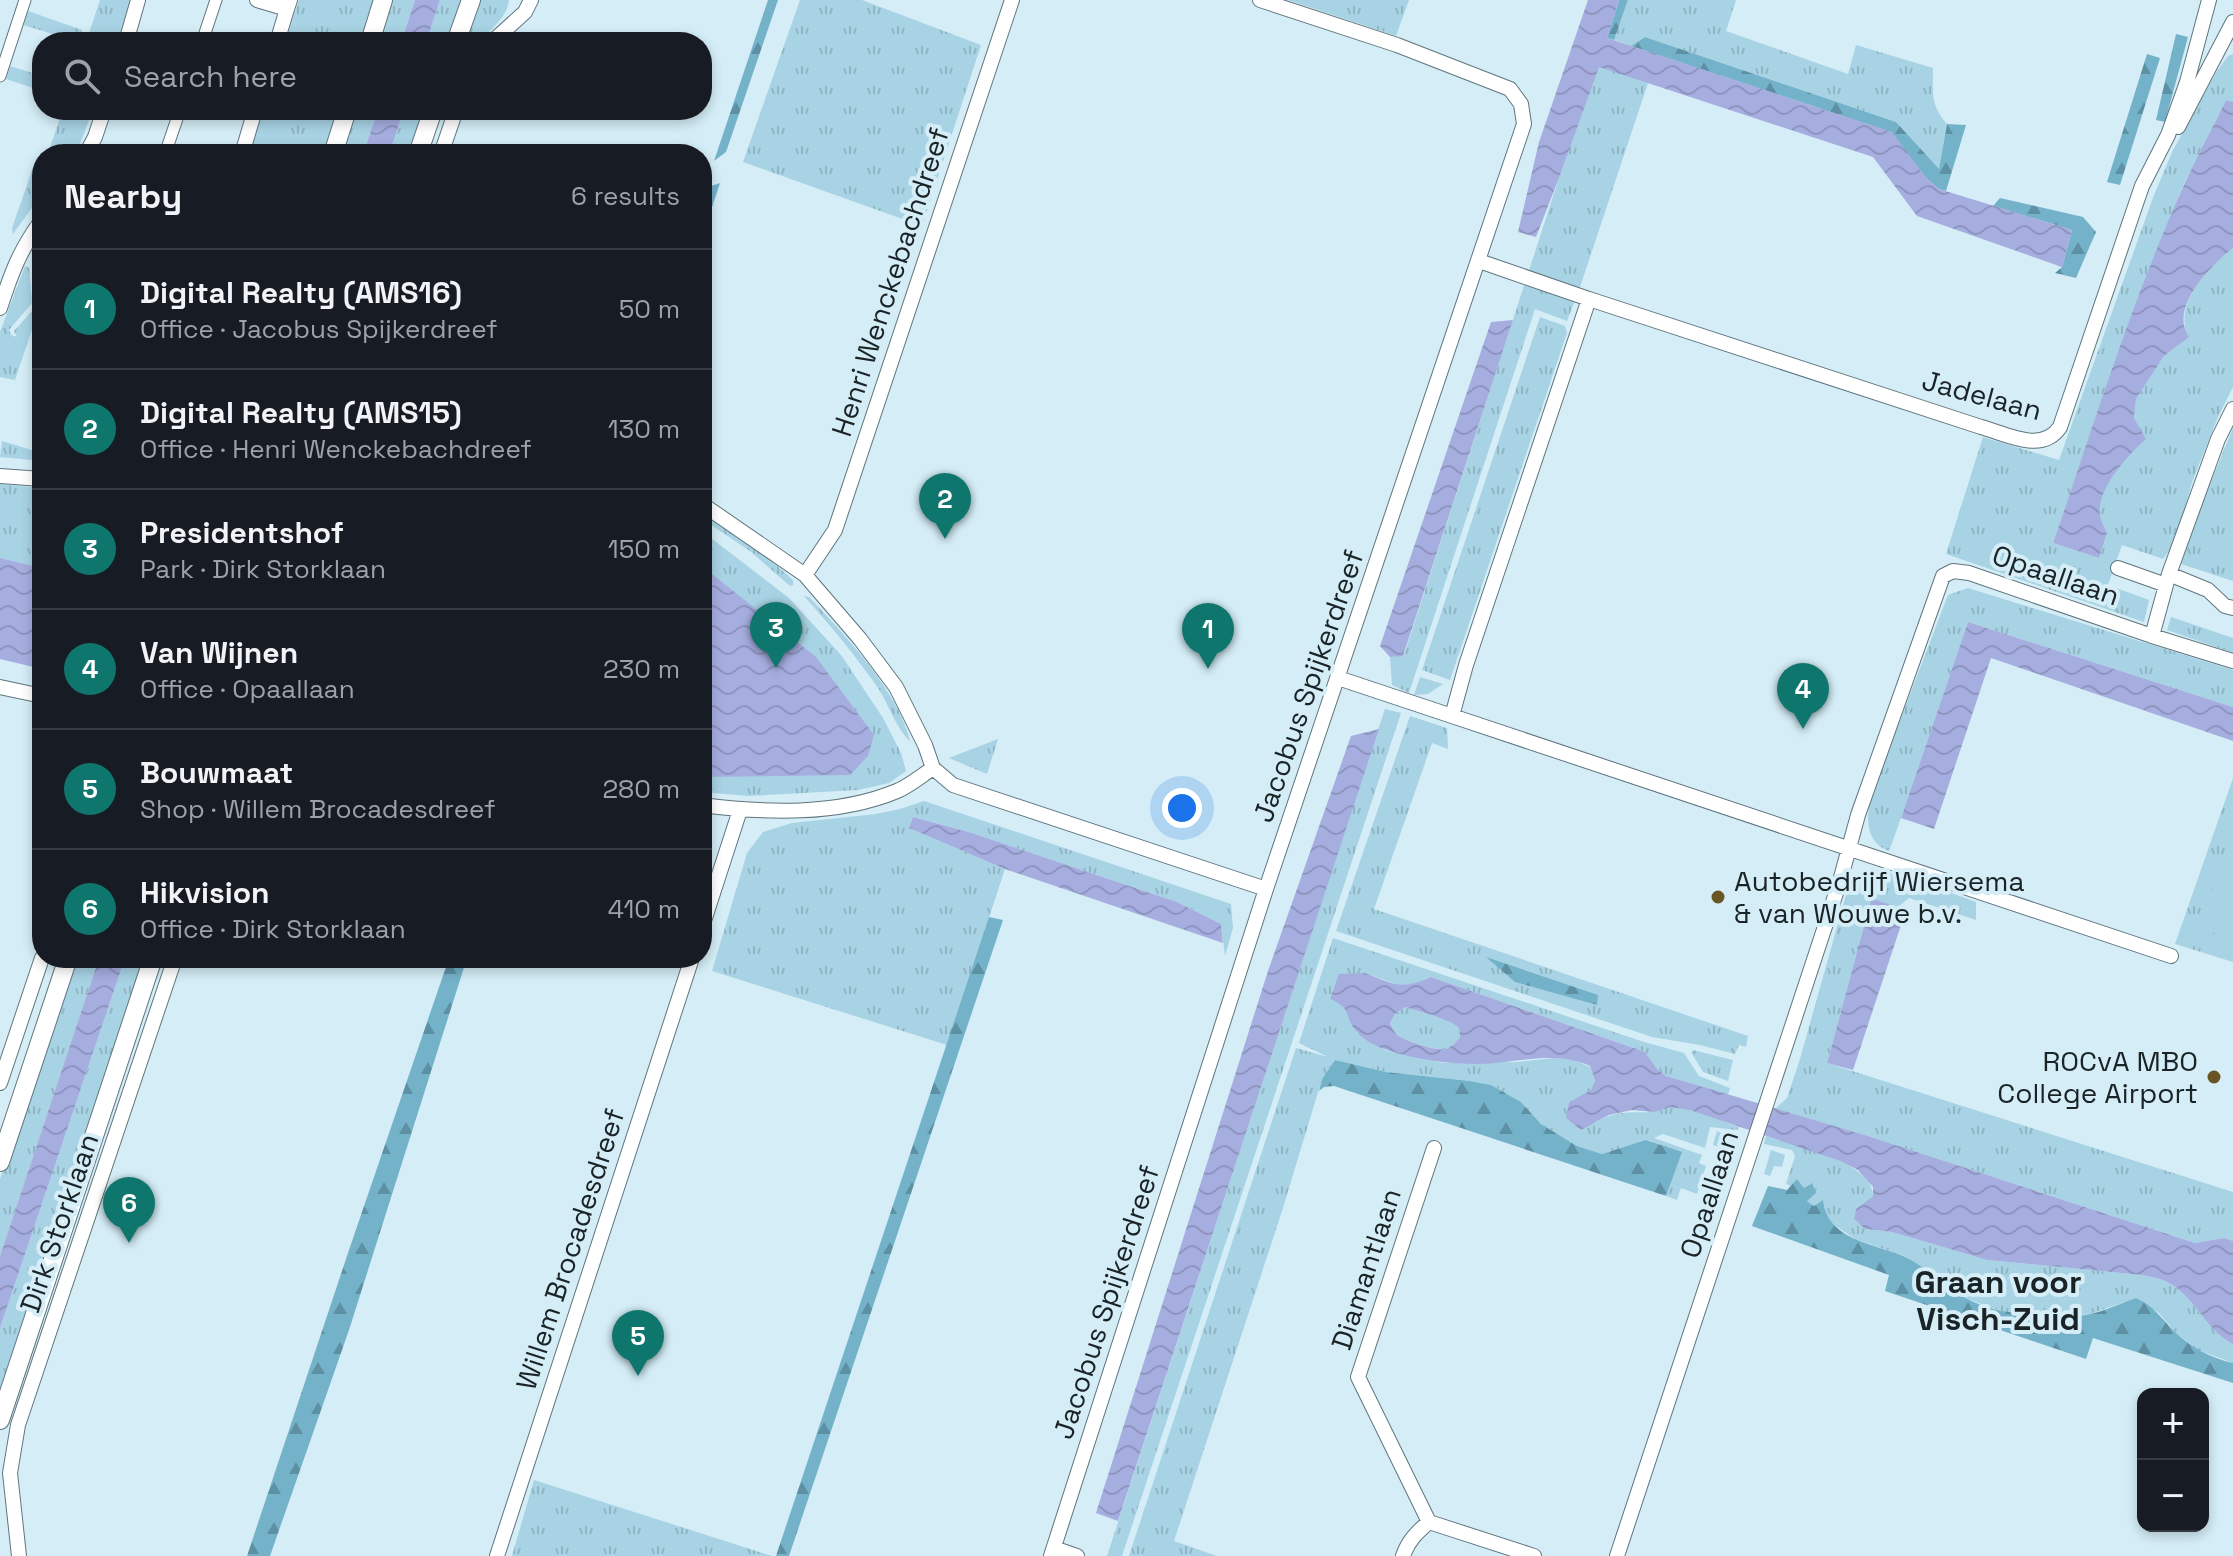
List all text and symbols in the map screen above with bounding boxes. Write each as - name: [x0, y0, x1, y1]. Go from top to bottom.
- search box: [32, 32, 712, 120]
- icon: search: [60, 54, 104, 98]
- text: Search here: [124, 57, 297, 96]
- street label: Henri Wenckebachdreef: [823, 123, 957, 441]
- text: Nearby: [64, 175, 182, 218]
- text: 6 results: [571, 179, 680, 213]
- text: Digital Realty (AMS16): [140, 273, 462, 312]
- text: 1: [84, 292, 96, 326]
- text: 50 m: [619, 292, 680, 326]
- text: Office · Jacobus Spijkerdreef: [140, 312, 498, 346]
- street label: Jadelaan: [1918, 362, 2046, 428]
- text: Digital Realty (AMS15): [140, 393, 462, 432]
- text: 2: [82, 412, 98, 446]
- text: 130 m: [608, 412, 680, 446]
- text: Office · Henri Wenckebachdreef: [140, 432, 532, 466]
- pin: 2: [919, 473, 971, 539]
- text: Presidentshof: [140, 513, 344, 552]
- text: 3: [82, 532, 98, 566]
- text: 150 m: [608, 532, 680, 566]
- street label: Opaallaan: [1988, 536, 2124, 614]
- street label: Jacobus Spijkerdreef: [1244, 545, 1372, 827]
- text: Park · Dirk Storklaan: [140, 552, 386, 586]
- pin: 3: [750, 602, 802, 668]
- pin: 1: [1182, 603, 1234, 669]
- text: Van Wijnen: [140, 633, 298, 672]
- text: 4: [82, 652, 98, 686]
- text: 230 m: [603, 652, 680, 686]
- pin: 4: [1777, 663, 1829, 729]
- text: Office · Opaallaan: [140, 672, 355, 706]
- text: Bouwmaat: [140, 753, 293, 792]
- text: 5: [82, 772, 98, 806]
- text: 280 m: [602, 772, 680, 806]
- your location: [1162, 788, 1202, 828]
- text: Shop · Willem Brocadesdreef: [140, 792, 495, 826]
- place label: Autobedrijf Wiersema & van Wouwe b.v.: [1734, 863, 2025, 931]
- text: Hikvision: [140, 873, 270, 912]
- marker: Autobedrijf Wiersema & van Wouwe b.v.: [1709, 888, 1727, 906]
- text: 6: [82, 892, 98, 926]
- text: 410 m: [608, 892, 680, 926]
- text: Office · Dirk Storklaan: [140, 912, 406, 946]
- place label: ROCvA MBO College Airport: [1997, 1043, 2198, 1111]
- marker: ROCvA MBO College Airport: [2205, 1068, 2223, 1086]
- street label: Willem Brocadesdreef: [508, 1104, 632, 1394]
- street label: Opaallaan: [1671, 1126, 1747, 1262]
- street label: Dirk Storklaan: [12, 1129, 106, 1317]
- street label: Jacobus Spijkerdreef: [1045, 1161, 1167, 1443]
- pin: 6: [103, 1177, 155, 1243]
- street label: Diamantlaan: [1323, 1184, 1409, 1354]
- district label: Graan voor Visch-Zuid: [1914, 1262, 2082, 1339]
- pin: 5: [612, 1310, 664, 1376]
- map controls: [2137, 1388, 2209, 1532]
- button: +: [2137, 1388, 2209, 1460]
- button: −: [2137, 1460, 2209, 1532]

